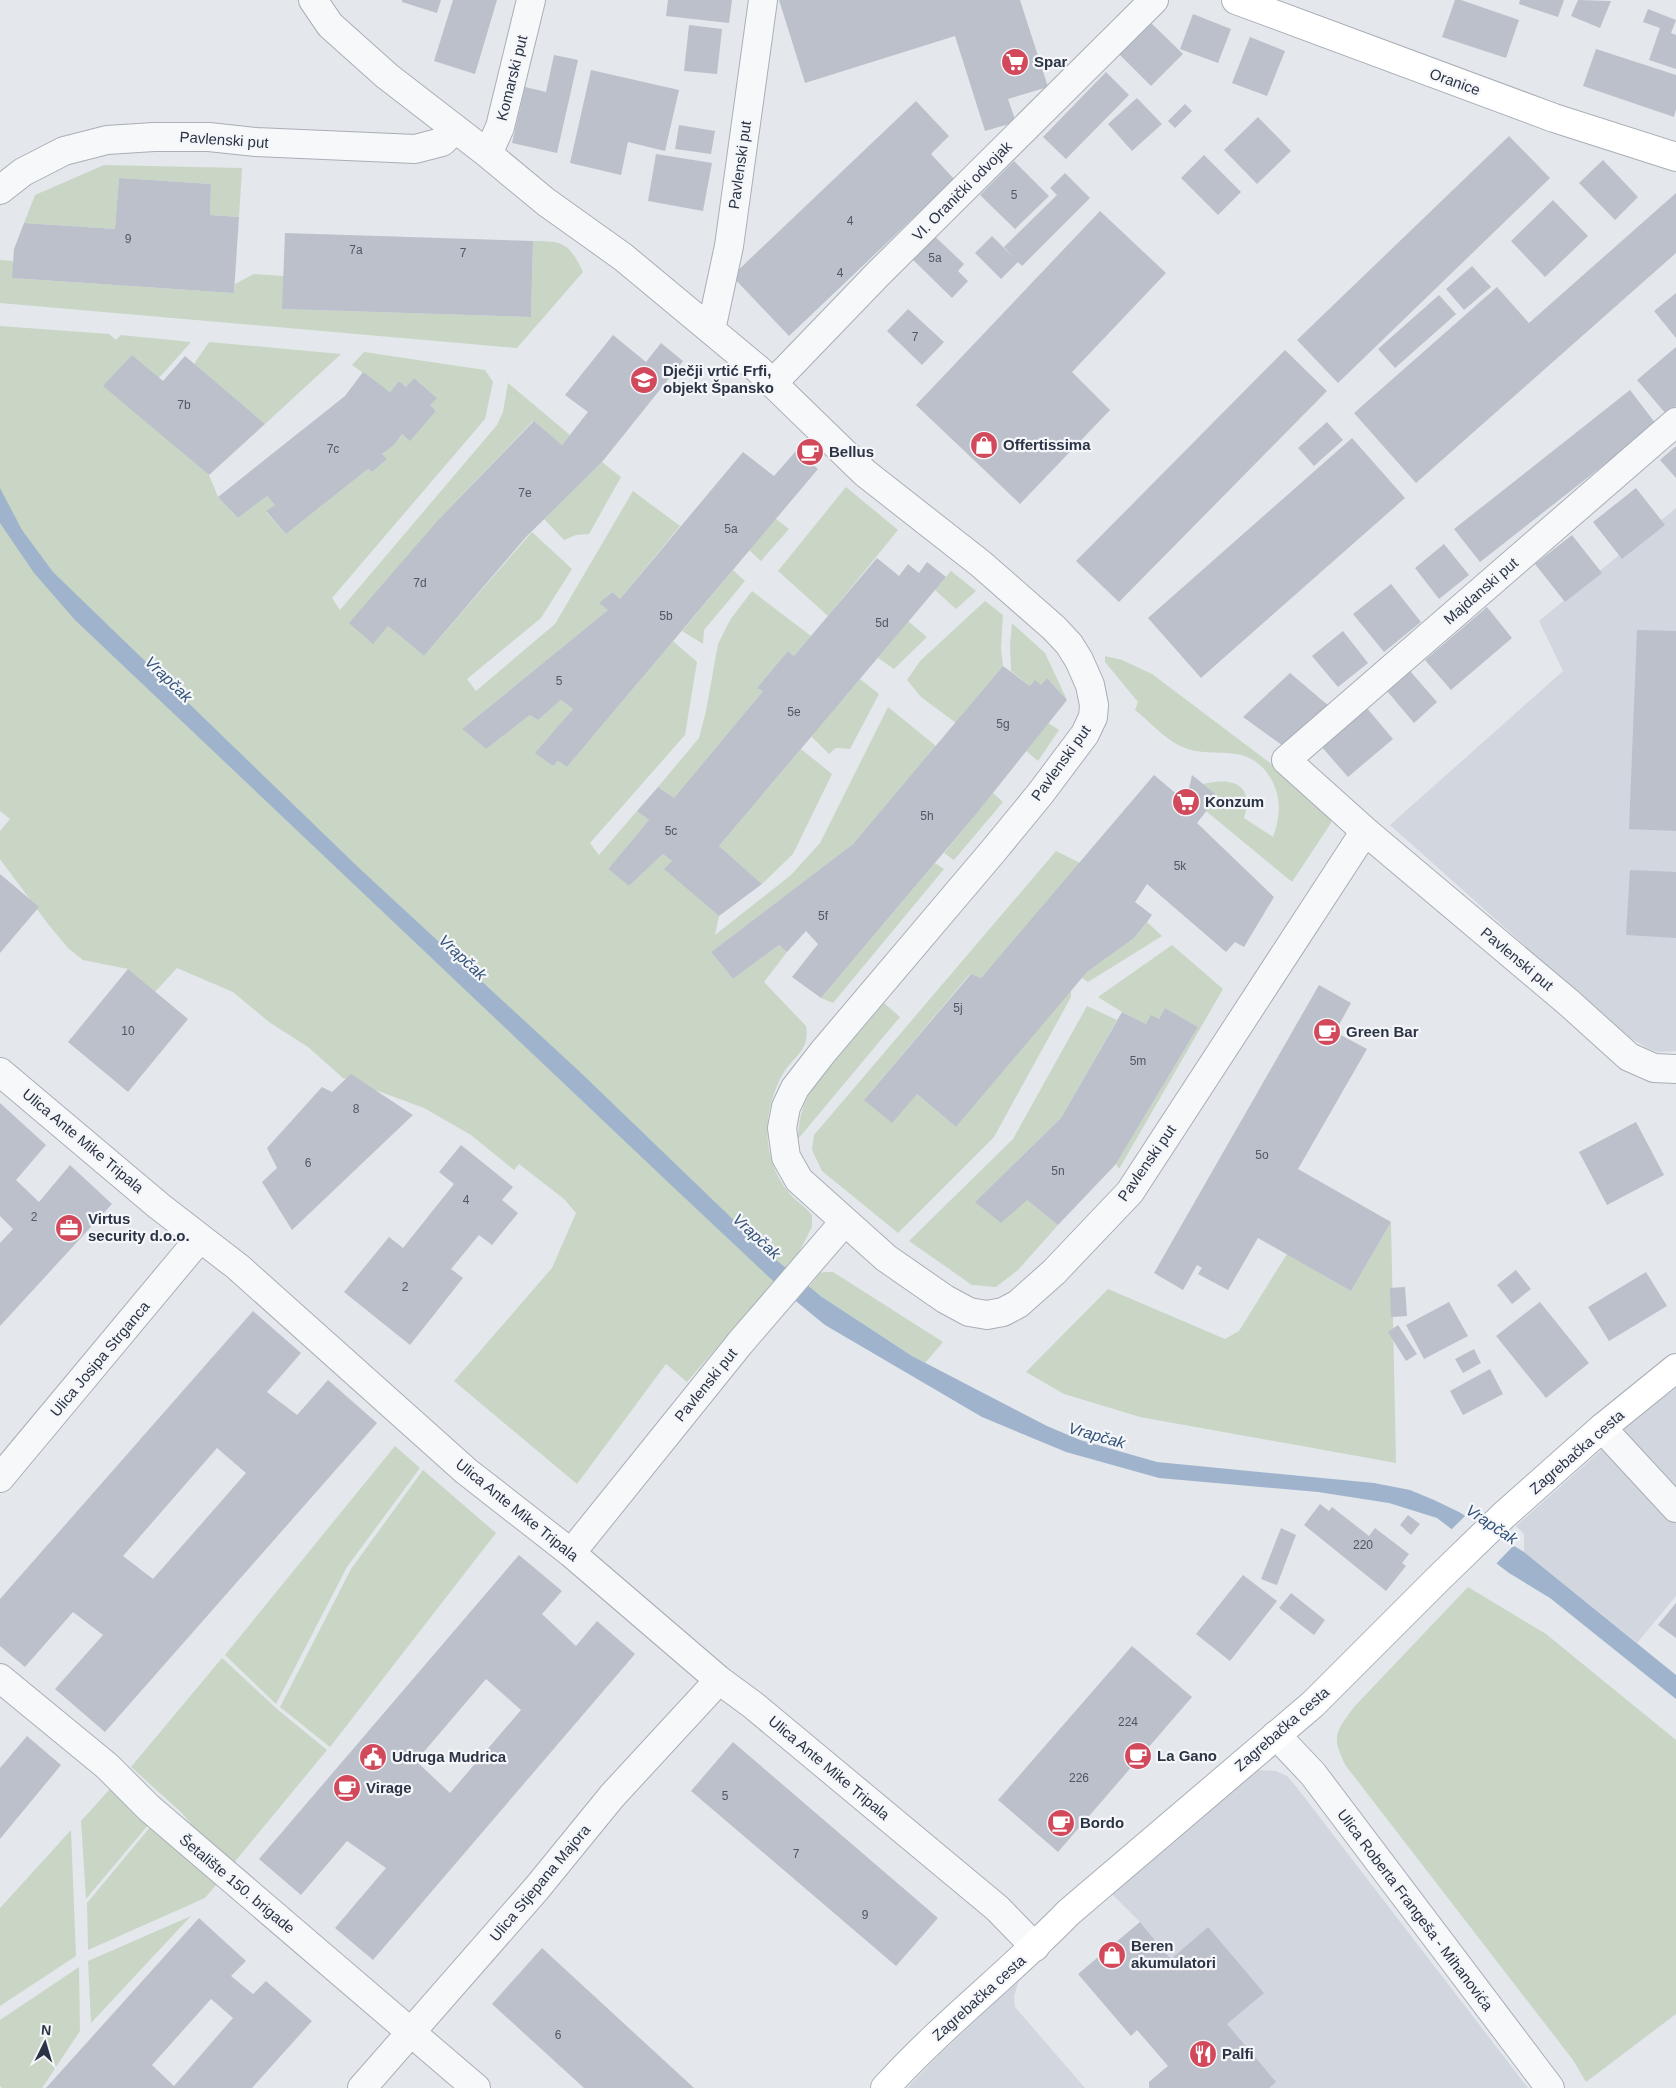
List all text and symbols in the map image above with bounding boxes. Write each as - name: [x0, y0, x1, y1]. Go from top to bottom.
- street label: Komarski put: [493, 33, 531, 122]
- supermarket icon: Spar: [1000, 47, 1030, 77]
- place label: Spar: [1034, 53, 1068, 70]
- street label: Oranice: [1428, 65, 1483, 99]
- street label: Pavlenski put: [725, 119, 754, 210]
- street label: Pavlenski put: [179, 128, 270, 151]
- street label: VI. Oranički odvojak: [908, 137, 1015, 244]
- house number: 5: [1011, 188, 1018, 202]
- house number: 4: [847, 214, 854, 228]
- house number: 9: [125, 232, 132, 246]
- house number: 7a: [349, 243, 363, 257]
- house number: 7: [460, 246, 467, 260]
- house number: 5a: [928, 251, 942, 265]
- house number: 4: [837, 266, 844, 280]
- house number: 7: [912, 330, 919, 344]
- place label: Dječji vrtić Frfi, objekt Špansko: [663, 362, 774, 396]
- school or university icon: Dječji vrtić Frfi, objekt Špansko: [629, 365, 659, 395]
- house number: 7b: [177, 398, 191, 412]
- shop icon: Offertissima: [969, 430, 999, 460]
- place label: Offertissima: [1003, 436, 1091, 453]
- cafe icon: Bellus: [795, 437, 825, 467]
- house number: 7c: [327, 442, 339, 456]
- place label: Bellus: [829, 443, 874, 460]
- house number: 7e: [518, 486, 532, 500]
- house number: 5a: [724, 522, 738, 536]
- street label: Majdanski put: [1440, 553, 1522, 627]
- house number: 7d: [413, 576, 427, 590]
- house number: 5b: [659, 609, 673, 623]
- house number: 5d: [875, 616, 889, 630]
- water label: Vrapčak: [142, 653, 196, 706]
- house number: 5: [556, 674, 563, 688]
- house number: 5e: [787, 705, 801, 719]
- house number: 5g: [996, 717, 1010, 731]
- street label: Pavlenski put: [1027, 721, 1094, 804]
- supermarket icon: Konzum: [1171, 787, 1201, 817]
- place label: Konzum: [1205, 793, 1264, 810]
- house number: 5h: [920, 809, 934, 823]
- house number: 5c: [665, 824, 677, 838]
- house number: 5k: [1174, 859, 1187, 873]
- house number: 5f: [818, 909, 829, 923]
- street label: Pavlenski put: [1478, 923, 1558, 994]
- water label: Vrapčak: [436, 931, 491, 984]
- house number: 5j: [953, 1001, 963, 1015]
- cafe icon: Green Bar: [1312, 1017, 1342, 1047]
- place label: Green Bar: [1346, 1023, 1419, 1040]
- house number: 10: [121, 1024, 135, 1038]
- house number: 5m: [1130, 1054, 1146, 1068]
- street label: Ulica Ante Mike Tripala: [19, 1085, 148, 1197]
- house number: 8: [353, 1102, 360, 1116]
- street label: Pavlenski put: [1114, 1121, 1180, 1204]
- house number: 5o: [1255, 1148, 1269, 1162]
- house number: 6: [305, 1156, 312, 1170]
- house number: 5n: [1051, 1164, 1065, 1178]
- house number: 4: [463, 1193, 470, 1207]
- house number: 2: [31, 1210, 38, 1224]
- place label: Virtus security d.o.o.: [88, 1210, 190, 1244]
- water label: Vrapčak: [730, 1210, 785, 1263]
- office icon: Virtus security d.o.o.: [54, 1213, 84, 1243]
- house number: 2: [402, 1280, 409, 1294]
- street label: Ulica Josipa Strganca: [46, 1297, 153, 1420]
- street label: Pavlenski put: [671, 1344, 741, 1425]
- street label: Zagrebačka cesta: [1526, 1406, 1628, 1497]
- water label: Vrapčak: [1066, 1419, 1128, 1452]
- street label: Ulica Ante Mike Tripala: [453, 1455, 582, 1565]
- water label: Vrapčak: [1463, 1501, 1522, 1548]
- house number: 220: [1353, 1538, 1373, 1552]
- street label: Zagrebačka cesta: [1231, 1683, 1333, 1774]
- street label: Ulica Ante Mike Tripala: [765, 1712, 894, 1824]
- house number: 224: [1118, 1715, 1138, 1729]
- cafe icon: La Gano: [1123, 1741, 1153, 1771]
- public building icon: Udruga Mudrica: [358, 1742, 388, 1772]
- place label: La Gano: [1157, 1747, 1217, 1764]
- place label: Udruga Mudrica: [392, 1748, 507, 1765]
- house number: 226: [1069, 1771, 1089, 1785]
- cafe icon: Virage: [332, 1773, 362, 1803]
- place label: Virage: [366, 1779, 412, 1796]
- house number: 5: [722, 1789, 729, 1803]
- street label: Ulica Roberta Frangeša - Mihanovića: [1334, 1806, 1497, 2014]
- cafe icon: Bordo: [1046, 1808, 1076, 1838]
- place label: Bordo: [1080, 1814, 1124, 1831]
- street label: Ulica Stjepana Majora: [486, 1821, 594, 1944]
- street label: Šetalište 150. brigade: [176, 1830, 298, 1937]
- house number: 7: [793, 1847, 800, 1861]
- house number: 9: [862, 1908, 869, 1922]
- place label: Beren akumulatori: [1131, 1937, 1216, 1971]
- shop icon: Beren akumulatori: [1097, 1940, 1127, 1970]
- street label: Zagrebačka cesta: [929, 1951, 1029, 2044]
- north arrow: [20, 2018, 70, 2068]
- text: N: [40, 2022, 52, 2038]
- house number: 6: [555, 2028, 562, 2042]
- restaurant icon: Palfi: [1188, 2039, 1218, 2069]
- place label: Palfi: [1222, 2045, 1254, 2062]

